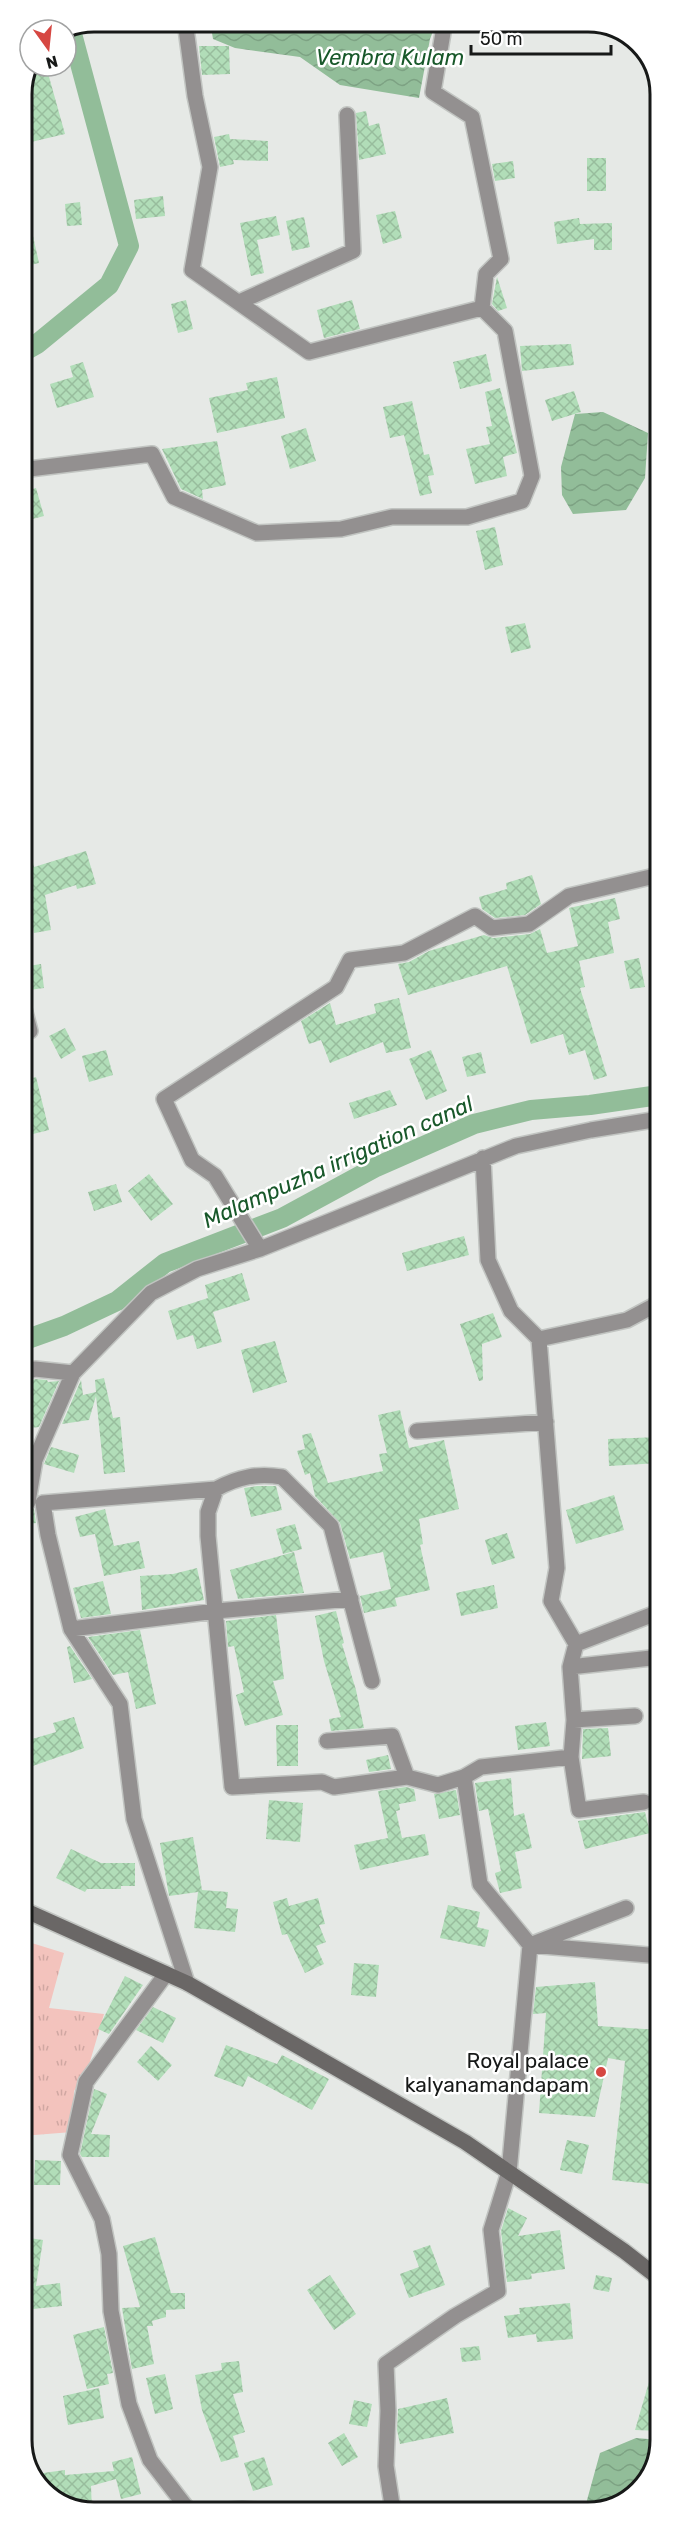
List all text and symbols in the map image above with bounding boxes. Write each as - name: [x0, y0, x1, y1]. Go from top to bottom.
- north arrow: [18, 18, 78, 78]
- scale bar: [471, 18, 610, 56]
- text: 50 m: [480, 28, 523, 50]
- water label: Vembra Kulam: [316, 44, 464, 71]
- text: N: [44, 51, 60, 73]
- water label: Malampuzha irrigation canal: [199, 1090, 478, 1234]
- place label: Royal palace kalyanamandapam: [405, 2048, 589, 2097]
- marker: Royal palace kalyanamandapam: [594, 2065, 608, 2079]

